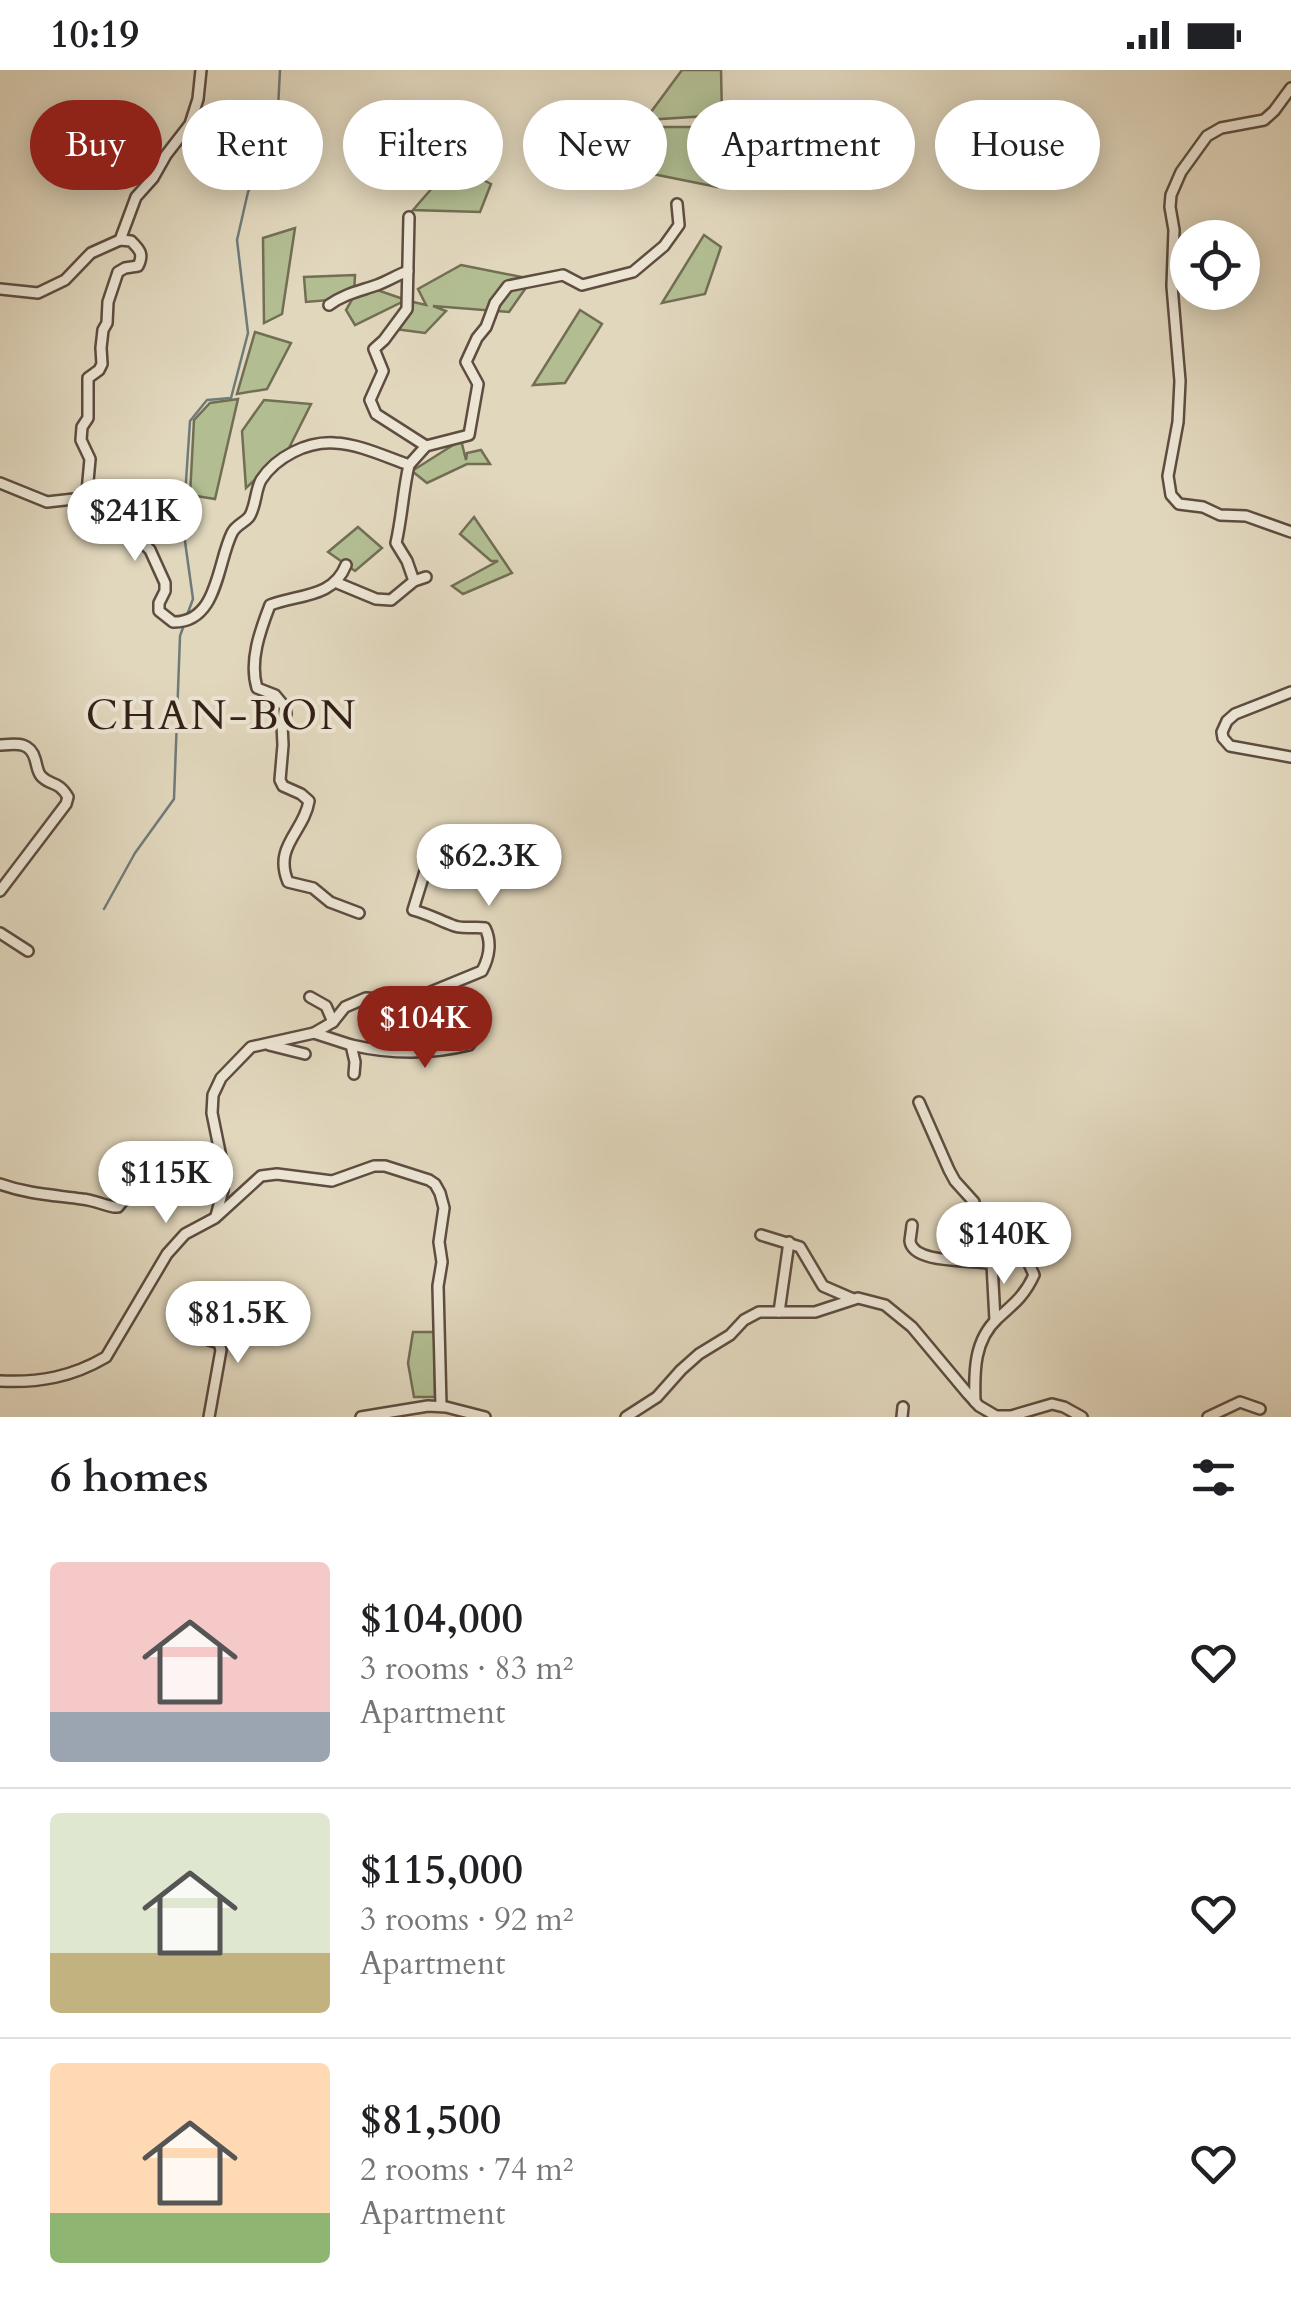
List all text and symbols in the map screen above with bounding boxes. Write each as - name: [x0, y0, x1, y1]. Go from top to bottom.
- text: 10:19: [50, 9, 139, 61]
- chip: Buy: [30, 100, 162, 190]
- chip: Rent: [182, 100, 323, 190]
- chip: Filters: [343, 100, 503, 190]
- chip: New: [523, 100, 667, 190]
- chip: Apartment: [687, 100, 915, 190]
- chip: House: [935, 100, 1100, 190]
- map controls: [1170, 220, 1260, 310]
- button: locate: [1170, 220, 1260, 310]
- pin: $241K: [65, 479, 205, 564]
- text: $241K: [89, 489, 181, 533]
- district label: CHAN-BON: [86, 687, 358, 744]
- pin: $62.3K: [408, 824, 570, 909]
- text: $62.3K: [439, 834, 539, 878]
- pin: $104K: [355, 986, 495, 1071]
- text: $104K: [379, 996, 471, 1040]
- pin: $115K: [96, 1141, 236, 1226]
- text: $115K: [120, 1151, 212, 1195]
- pin: $140K: [934, 1202, 1074, 1287]
- text: $140K: [958, 1212, 1050, 1256]
- pin: $81.5K: [157, 1281, 319, 1366]
- text: $81.5K: [188, 1291, 288, 1335]
- text: 6 homes: [50, 1449, 208, 1506]
- icon: filters: [1186, 1450, 1241, 1505]
- text: $104,000: [360, 1590, 523, 1647]
- icon: home: [130, 1602, 250, 1722]
- icon: heart: [1186, 1635, 1241, 1690]
- text: 3 rooms · 83 m²: [360, 1647, 573, 1691]
- text: Apartment: [360, 1691, 505, 1735]
- text: $115,000: [360, 1841, 523, 1898]
- icon: home: [130, 1853, 250, 1973]
- icon: heart: [1186, 1886, 1241, 1941]
- text: 3 rooms · 92 m²: [360, 1898, 573, 1942]
- text: Apartment: [360, 1942, 505, 1986]
- text: $81,500: [360, 2091, 501, 2148]
- icon: home: [130, 2103, 250, 2223]
- icon: heart: [1186, 2136, 1241, 2191]
- text: 2 rooms · 74 m²: [360, 2148, 573, 2192]
- text: Apartment: [360, 2192, 505, 2236]

